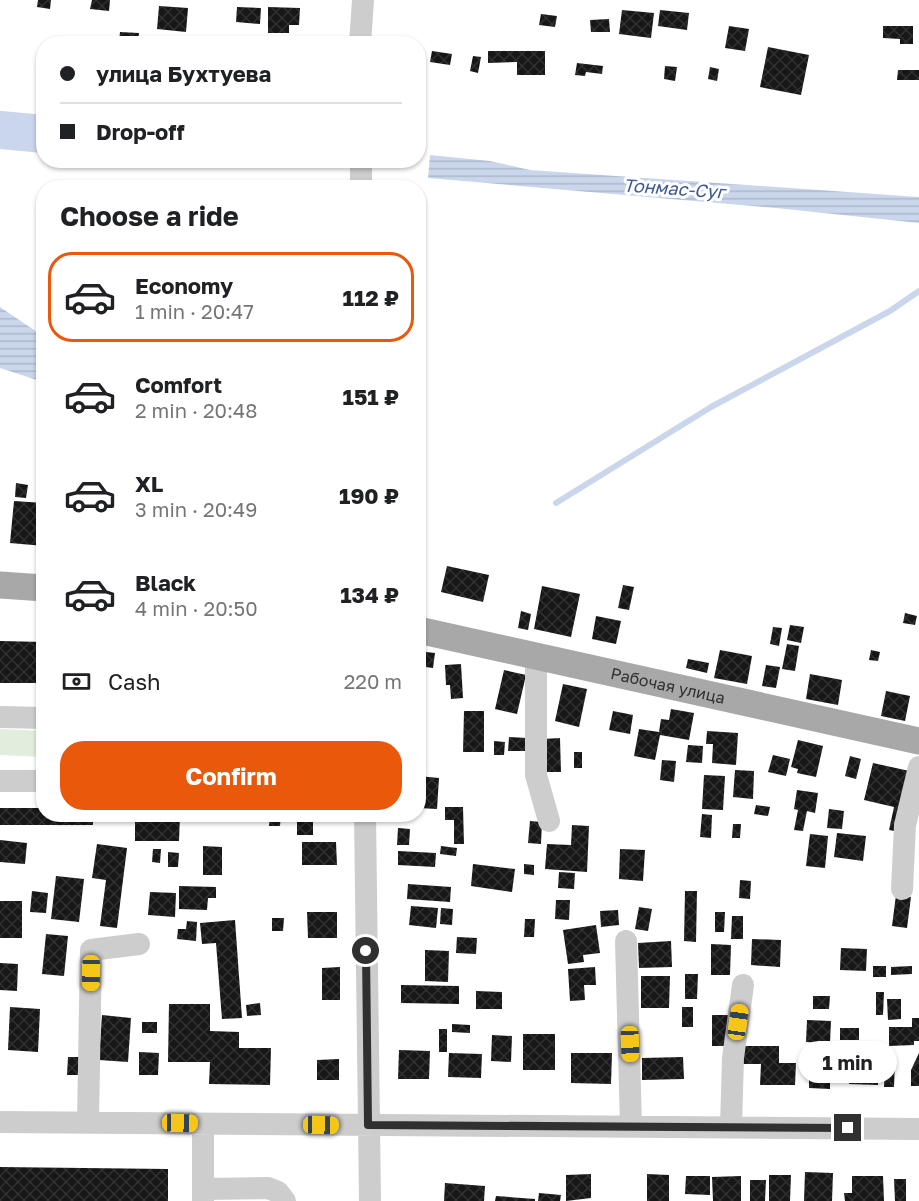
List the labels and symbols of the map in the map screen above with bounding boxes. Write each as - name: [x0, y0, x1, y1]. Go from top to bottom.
- water label: Тонмас-Суг: [623, 173, 728, 203]
- street label: Рабочая улица: [609, 663, 727, 708]
- route start: [352, 937, 379, 964]
- car: [82, 955, 100, 991]
- car: [727, 1003, 749, 1041]
- car: [620, 1026, 640, 1062]
- callout: 1 min: [798, 1041, 898, 1083]
- car: [162, 1114, 198, 1132]
- route end: [834, 1114, 861, 1141]
- car: [303, 1116, 339, 1134]

